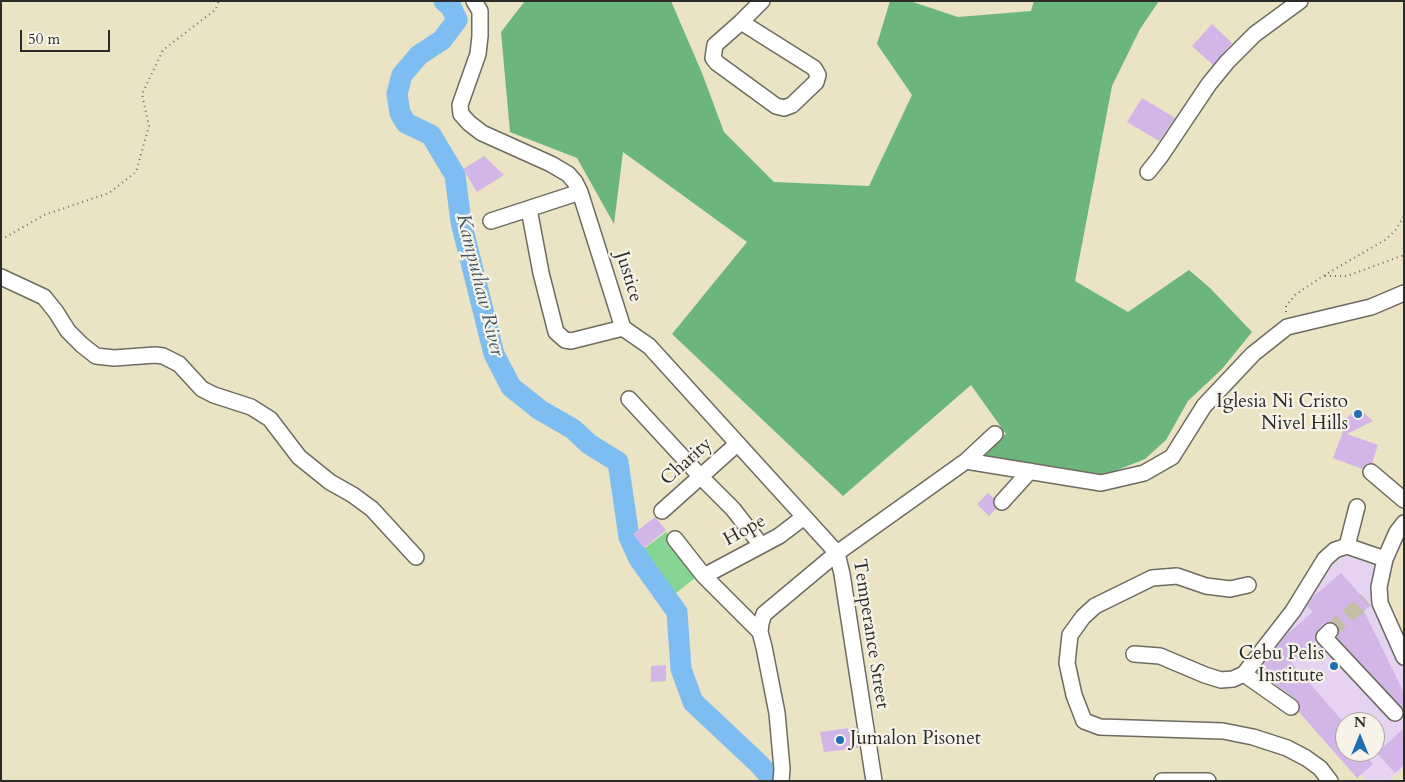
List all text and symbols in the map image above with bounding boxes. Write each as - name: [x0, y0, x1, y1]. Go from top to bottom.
- scale bar: [22, 20, 112, 52]
- text: 50 m: [28, 29, 60, 49]
- water label: Kamputhaw River: [450, 211, 508, 359]
- street label: Justice: [610, 249, 646, 305]
- place label: Iglesia Ni Cristo Nivel Hills: [1216, 392, 1348, 436]
- marker: Iglesia Ni Cristo Nivel Hills: [1352, 408, 1364, 420]
- street label: Charity: [657, 433, 717, 491]
- street label: Hope: [720, 510, 770, 552]
- street label: Temperance Street: [847, 557, 893, 711]
- place label: Cebu Pelis Institute: [1239, 644, 1324, 688]
- marker: Cebu Pelis Institute: [1328, 660, 1340, 672]
- north arrow: [1335, 712, 1385, 762]
- text: N: [1354, 713, 1366, 732]
- place label: Jumalon Pisonet: [850, 729, 981, 751]
- marker: Jumalon Pisonet: [834, 734, 846, 746]

